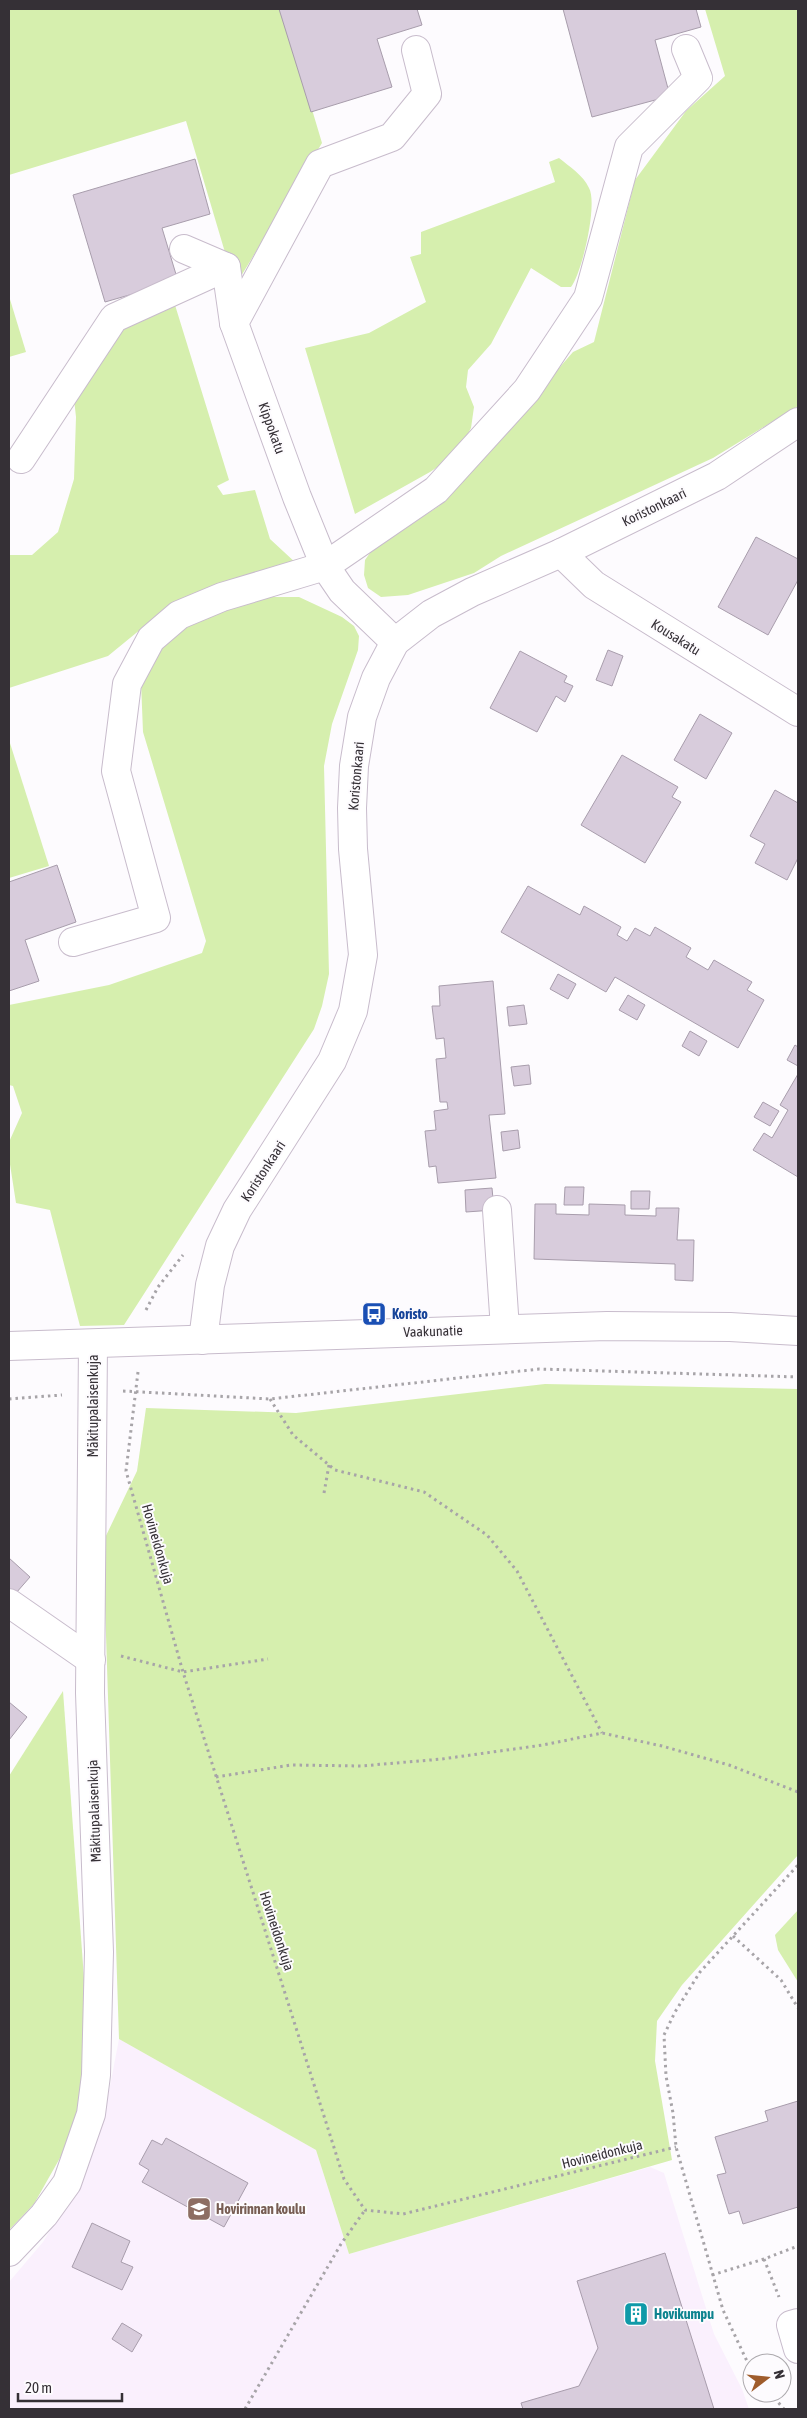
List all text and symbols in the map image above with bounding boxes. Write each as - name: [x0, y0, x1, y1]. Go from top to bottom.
- street label: Kippokatu: [255, 400, 289, 456]
- street label: Koristonkaari: [619, 485, 689, 529]
- street label: Kousakatu: [649, 616, 703, 658]
- street label: Koristonkaari: [345, 741, 367, 811]
- street label: Koristonkaari: [237, 1138, 289, 1204]
- bus stop icon: Koristo: [361, 1301, 387, 1327]
- place label: Koristo: [392, 1306, 428, 1322]
- street label: Vaakunatie: [403, 1322, 463, 1340]
- street label: Mäkitupalaisenkuja: [85, 1355, 101, 1457]
- street label: Hovineidonkuja: [139, 1502, 177, 1586]
- street label: Mäkitupalaisenkuja: [84, 1759, 104, 1863]
- street label: Hovineidonkuja: [257, 1889, 297, 1973]
- street label: Hovineidonkuja: [560, 2136, 644, 2172]
- school or university icon: Hovirinnan koulu: [186, 2196, 212, 2222]
- place label: Hovirinnan koulu: [216, 2201, 306, 2217]
- building icon: Hovikumpu: [623, 2301, 649, 2327]
- place label: Hovikumpu: [654, 2306, 714, 2322]
- north arrow: [742, 2353, 792, 2403]
- text: N: [771, 2368, 788, 2381]
- scale bar: [18, 2370, 121, 2402]
- text: 20 m: [25, 2379, 52, 2396]

